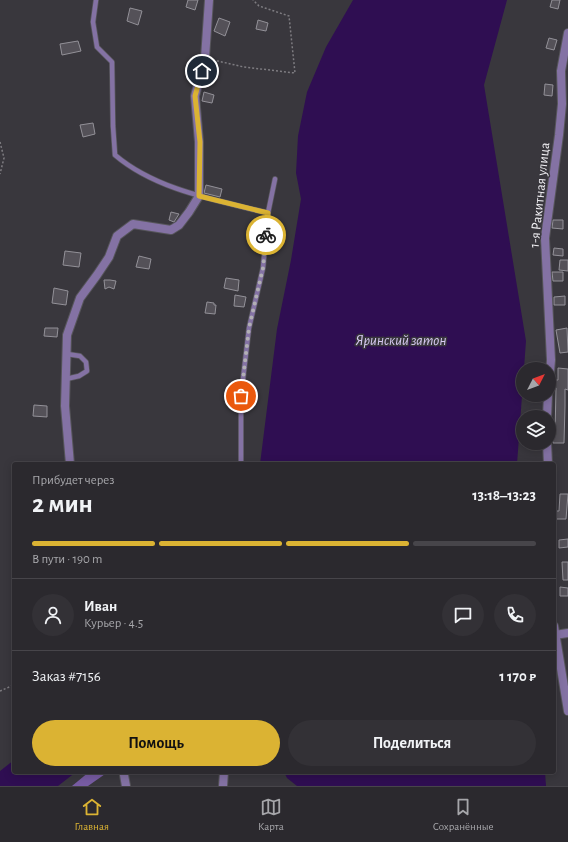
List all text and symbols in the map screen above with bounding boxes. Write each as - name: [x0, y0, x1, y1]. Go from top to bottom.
- pin: [185, 54, 219, 88]
- icon: home: [191, 60, 213, 82]
- street label: 1-я Ракитная улица: [528, 141, 553, 248]
- courier: [246, 215, 286, 255]
- icon: bike: [255, 224, 277, 246]
- water label: Яринский затон: [356, 333, 446, 348]
- north arrow: [516, 362, 556, 402]
- map controls: [516, 362, 556, 450]
- pin: [224, 379, 258, 413]
- icon: bag: [230, 385, 252, 407]
- button: layers: [516, 410, 556, 450]
- text: Прибудет через: [32, 474, 114, 487]
- text: 13:18–13:23: [472, 488, 536, 503]
- text: 2 мин: [32, 491, 93, 517]
- text: В пути · 190 m: [32, 553, 103, 566]
- button: person: [32, 594, 74, 636]
- button: chat: [442, 594, 484, 636]
- button: phone: [494, 594, 536, 636]
- text: Иван: [84, 599, 117, 614]
- text: Курьер · 4.5: [84, 617, 143, 630]
- text: Заказ #7156: [32, 669, 101, 684]
- text: 1 170 ₽: [499, 669, 536, 684]
- button: Помощь: [32, 720, 280, 766]
- button: Поделиться: [288, 720, 536, 766]
- tab: Главная: [74, 796, 109, 833]
- tab: Карта: [258, 796, 284, 833]
- tab: Сохранённые: [433, 796, 494, 833]

